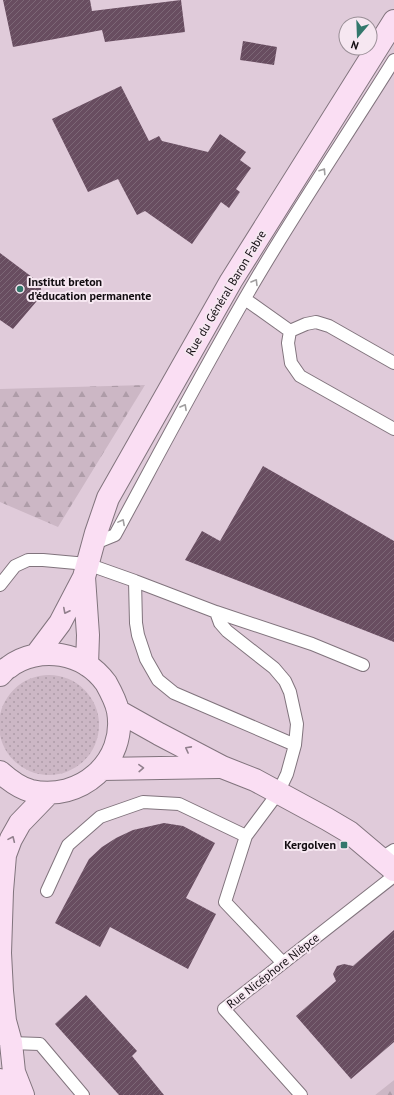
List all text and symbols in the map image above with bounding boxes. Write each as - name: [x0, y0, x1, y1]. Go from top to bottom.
- north arrow: [338, 16, 378, 56]
- text: N: [349, 38, 360, 53]
- one-way arrow: [318, 168, 326, 175]
- street label: Rue du Général Baron Fabre: [182, 227, 269, 358]
- place label: Institut breton d’éducation permanente: [28, 274, 151, 303]
- one-way arrow: [250, 279, 257, 286]
- marker: Institut breton d’éducation permanente: [15, 284, 25, 294]
- one-way arrow: [179, 404, 186, 411]
- one-way arrow: [118, 518, 125, 526]
- one-way arrow: [63, 607, 71, 614]
- one-way arrow: [185, 746, 192, 753]
- one-way arrow: [138, 764, 144, 772]
- one-way arrow: [7, 836, 15, 843]
- place label: Kergolven: [284, 837, 336, 852]
- marker: Kergolven: [339, 840, 349, 850]
- street label: Rue Nicéphore Nièpce: [223, 930, 322, 1011]

